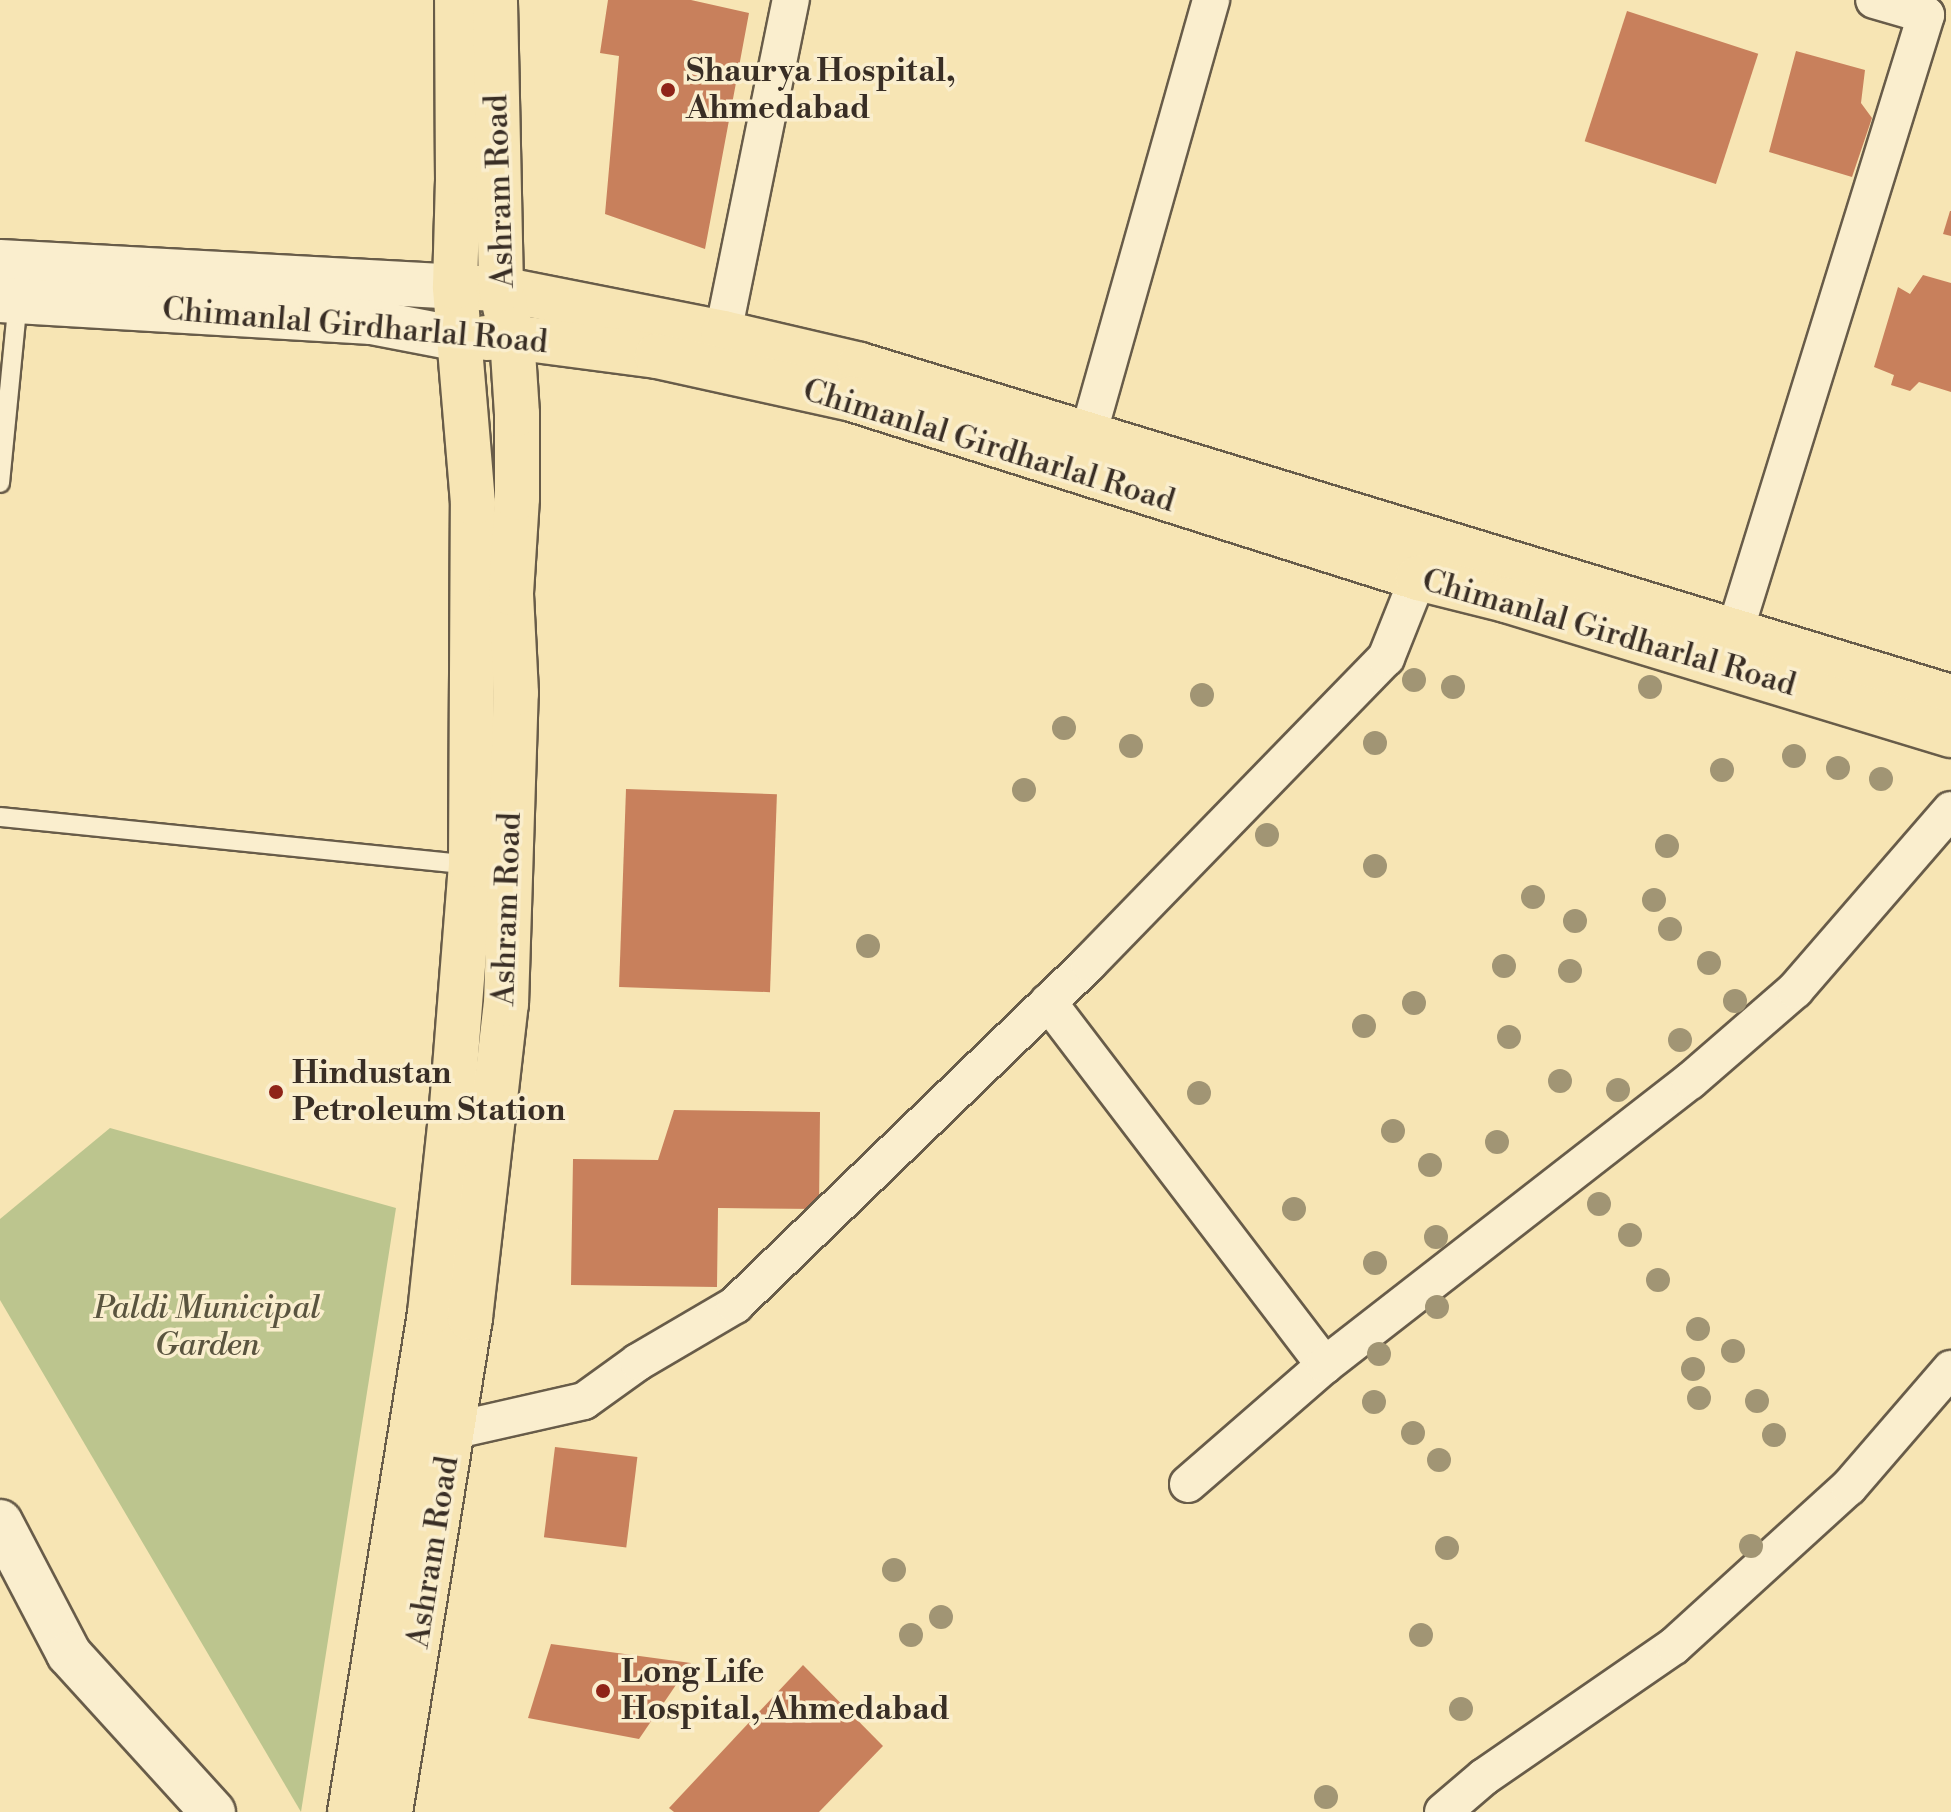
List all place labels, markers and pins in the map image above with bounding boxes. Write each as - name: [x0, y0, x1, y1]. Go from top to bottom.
- place label: Shaurya Hospital, Ahmedabad: [686, 53, 956, 128]
- marker: Shaurya Hospital, Ahmedabad: [657, 79, 679, 101]
- place label: Hindustan Petroleum Station: [292, 1055, 566, 1130]
- marker: Hindustan Petroleum Station: [267, 1083, 285, 1101]
- place label: Long Life Hospital, Ahmedabad: [621, 1654, 950, 1729]
- marker: Long Life Hospital, Ahmedabad: [592, 1680, 614, 1702]

